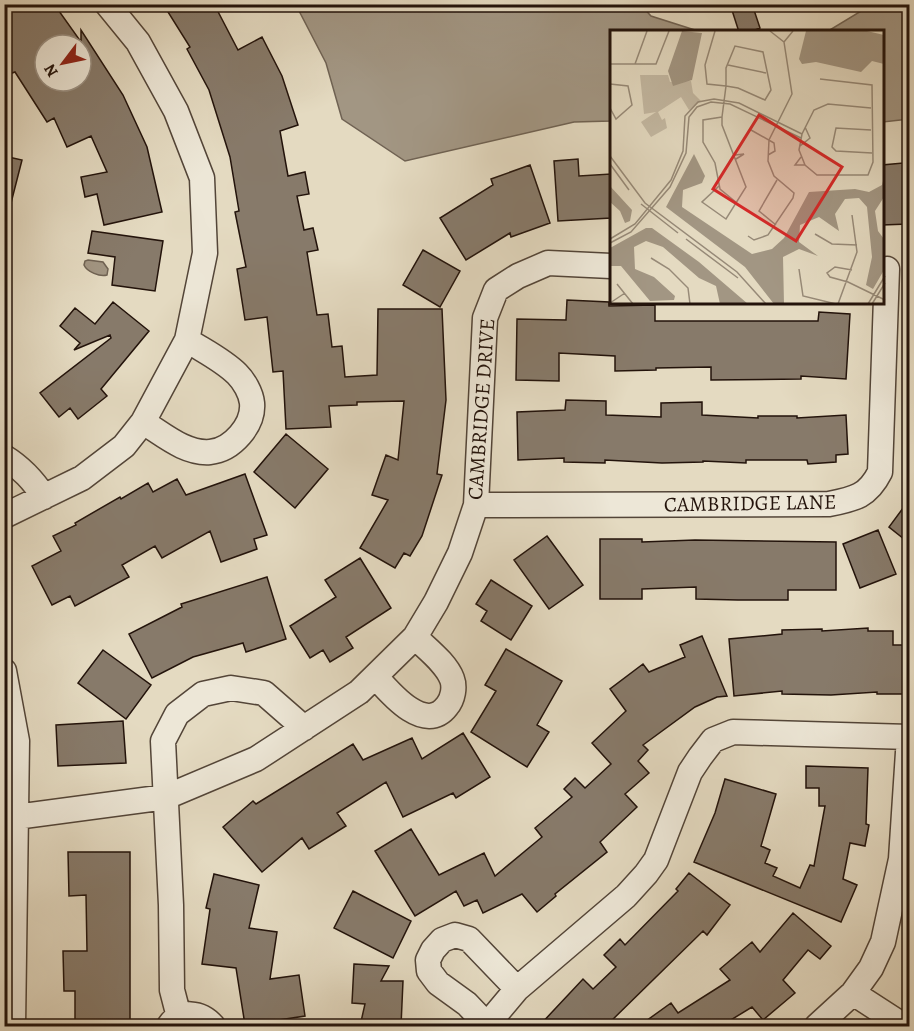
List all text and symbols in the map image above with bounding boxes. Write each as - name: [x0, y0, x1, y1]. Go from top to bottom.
- inset map: [610, 30, 884, 304]
- north arrow: [33, 33, 93, 93]
- text: N: [39, 59, 64, 81]
- street label: CAMBRIDGE DRIVE: [461, 317, 501, 501]
- street label: CAMBRIDGE LANE: [664, 487, 836, 519]

